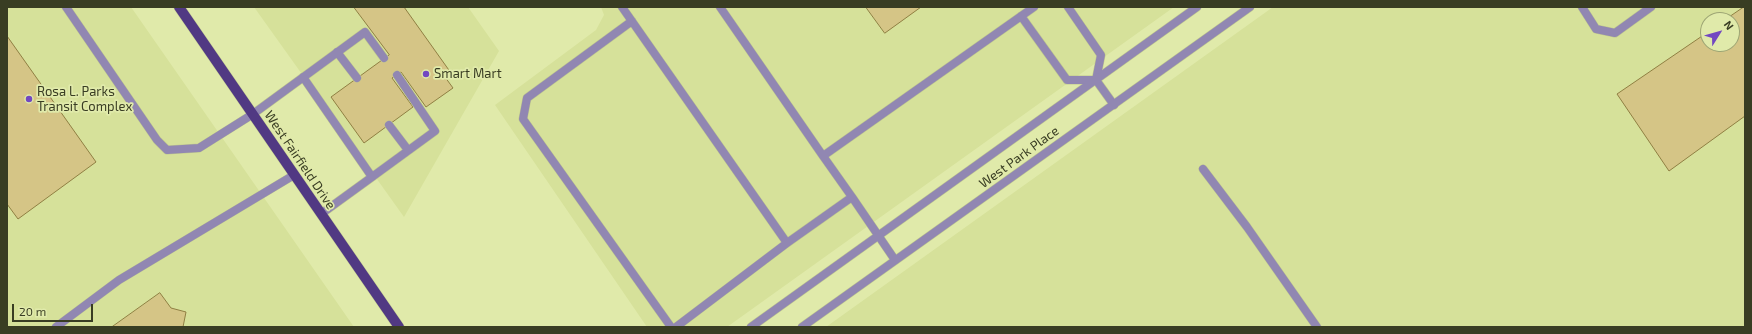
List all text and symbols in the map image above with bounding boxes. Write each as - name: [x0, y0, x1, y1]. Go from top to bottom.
- north arrow: [1700, 12, 1740, 52]
- text: N: [1722, 18, 1737, 32]
- place label: Smart Mart: [434, 66, 502, 82]
- marker: Smart Mart: [421, 69, 431, 79]
- place label: Rosa L. Parks Transit Complex: [37, 84, 132, 115]
- marker: Rosa L. Parks Transit Complex: [24, 94, 34, 104]
- street label: West Fairfield Drive: [261, 108, 339, 212]
- street label: West Park Place: [976, 123, 1062, 191]
- scale bar: [14, 296, 95, 322]
- text: 20 m: [19, 304, 46, 318]

